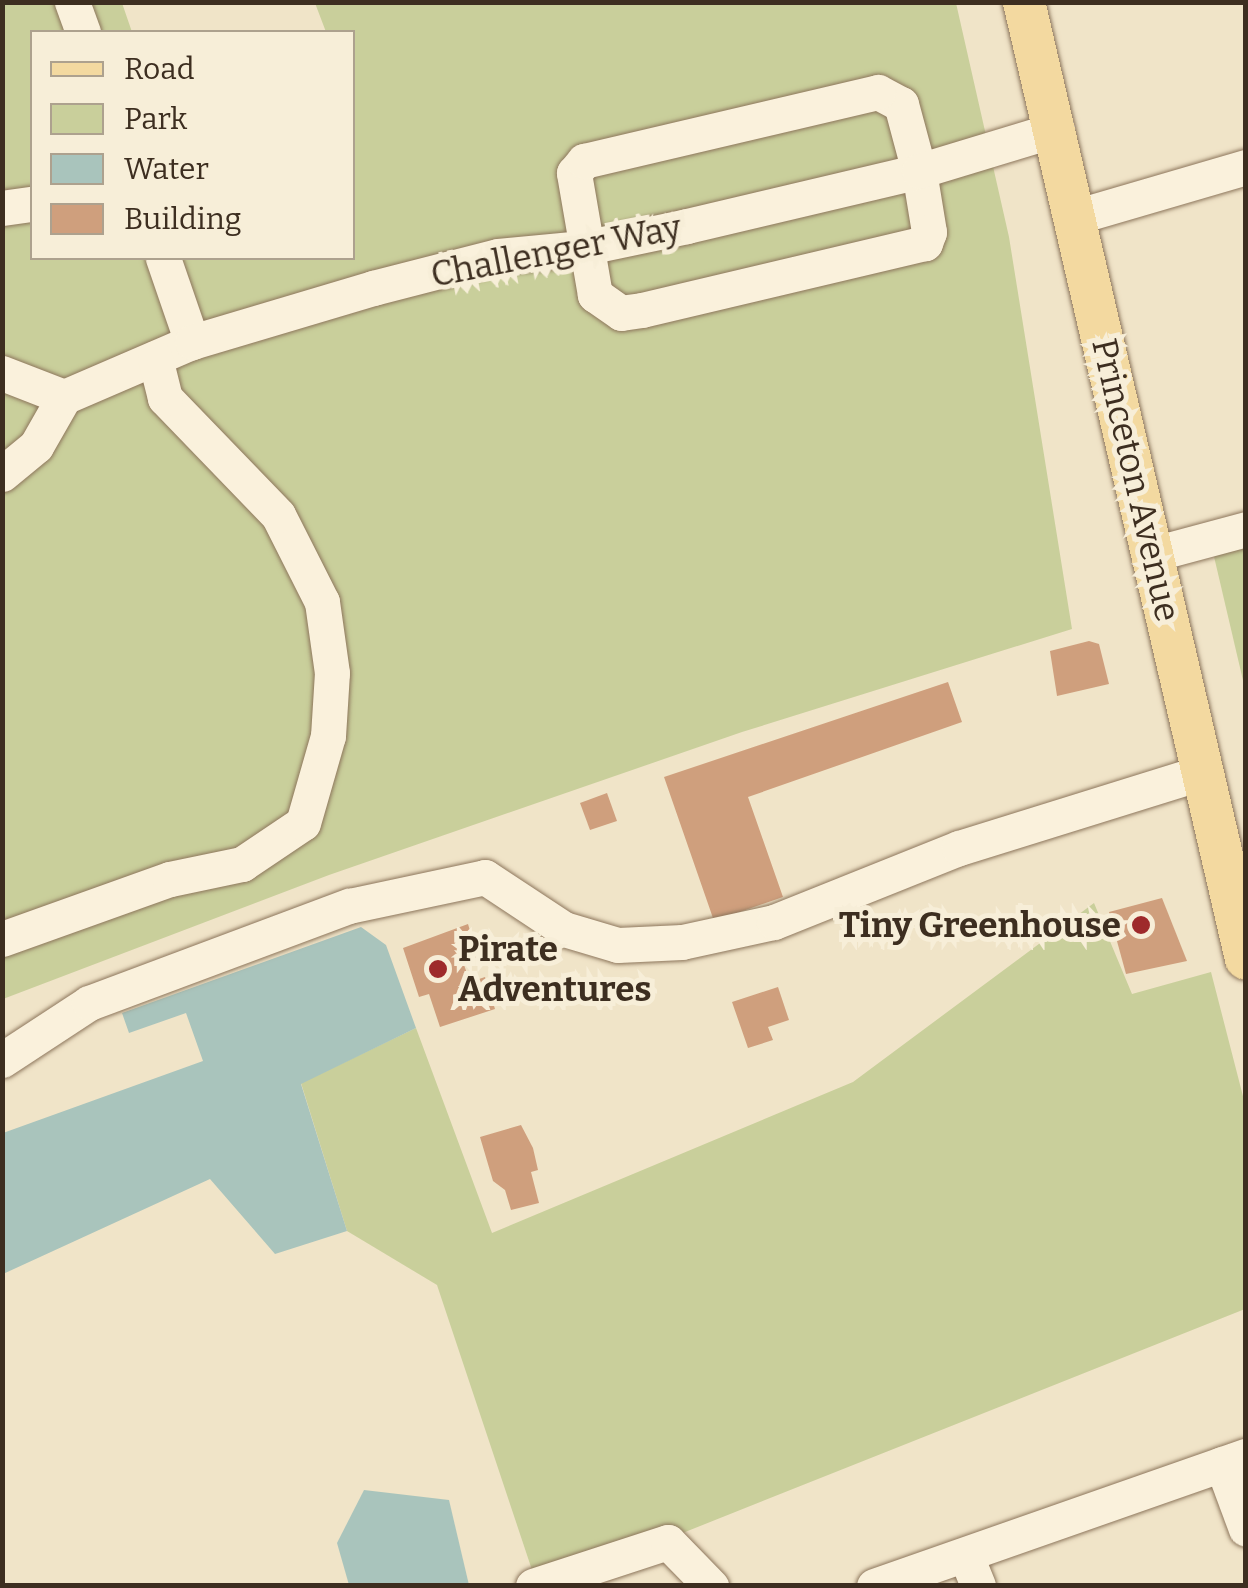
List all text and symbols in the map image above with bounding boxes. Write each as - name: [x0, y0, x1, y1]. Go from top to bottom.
- legend: [30, 30, 355, 260]
- text: Road: [124, 51, 195, 87]
- text: Park: [124, 101, 187, 137]
- text: Water: [124, 151, 209, 187]
- text: Building: [124, 201, 242, 237]
- street label: Challenger Way: [427, 206, 685, 296]
- street label: Princeton Avenue: [1083, 334, 1189, 626]
- place label: Tiny Greenhouse: [839, 904, 1121, 946]
- marker: Tiny Greenhouse: [1130, 914, 1152, 936]
- place label: Pirate Adventures: [458, 928, 652, 1010]
- marker: Pirate Adventures: [427, 958, 449, 980]

